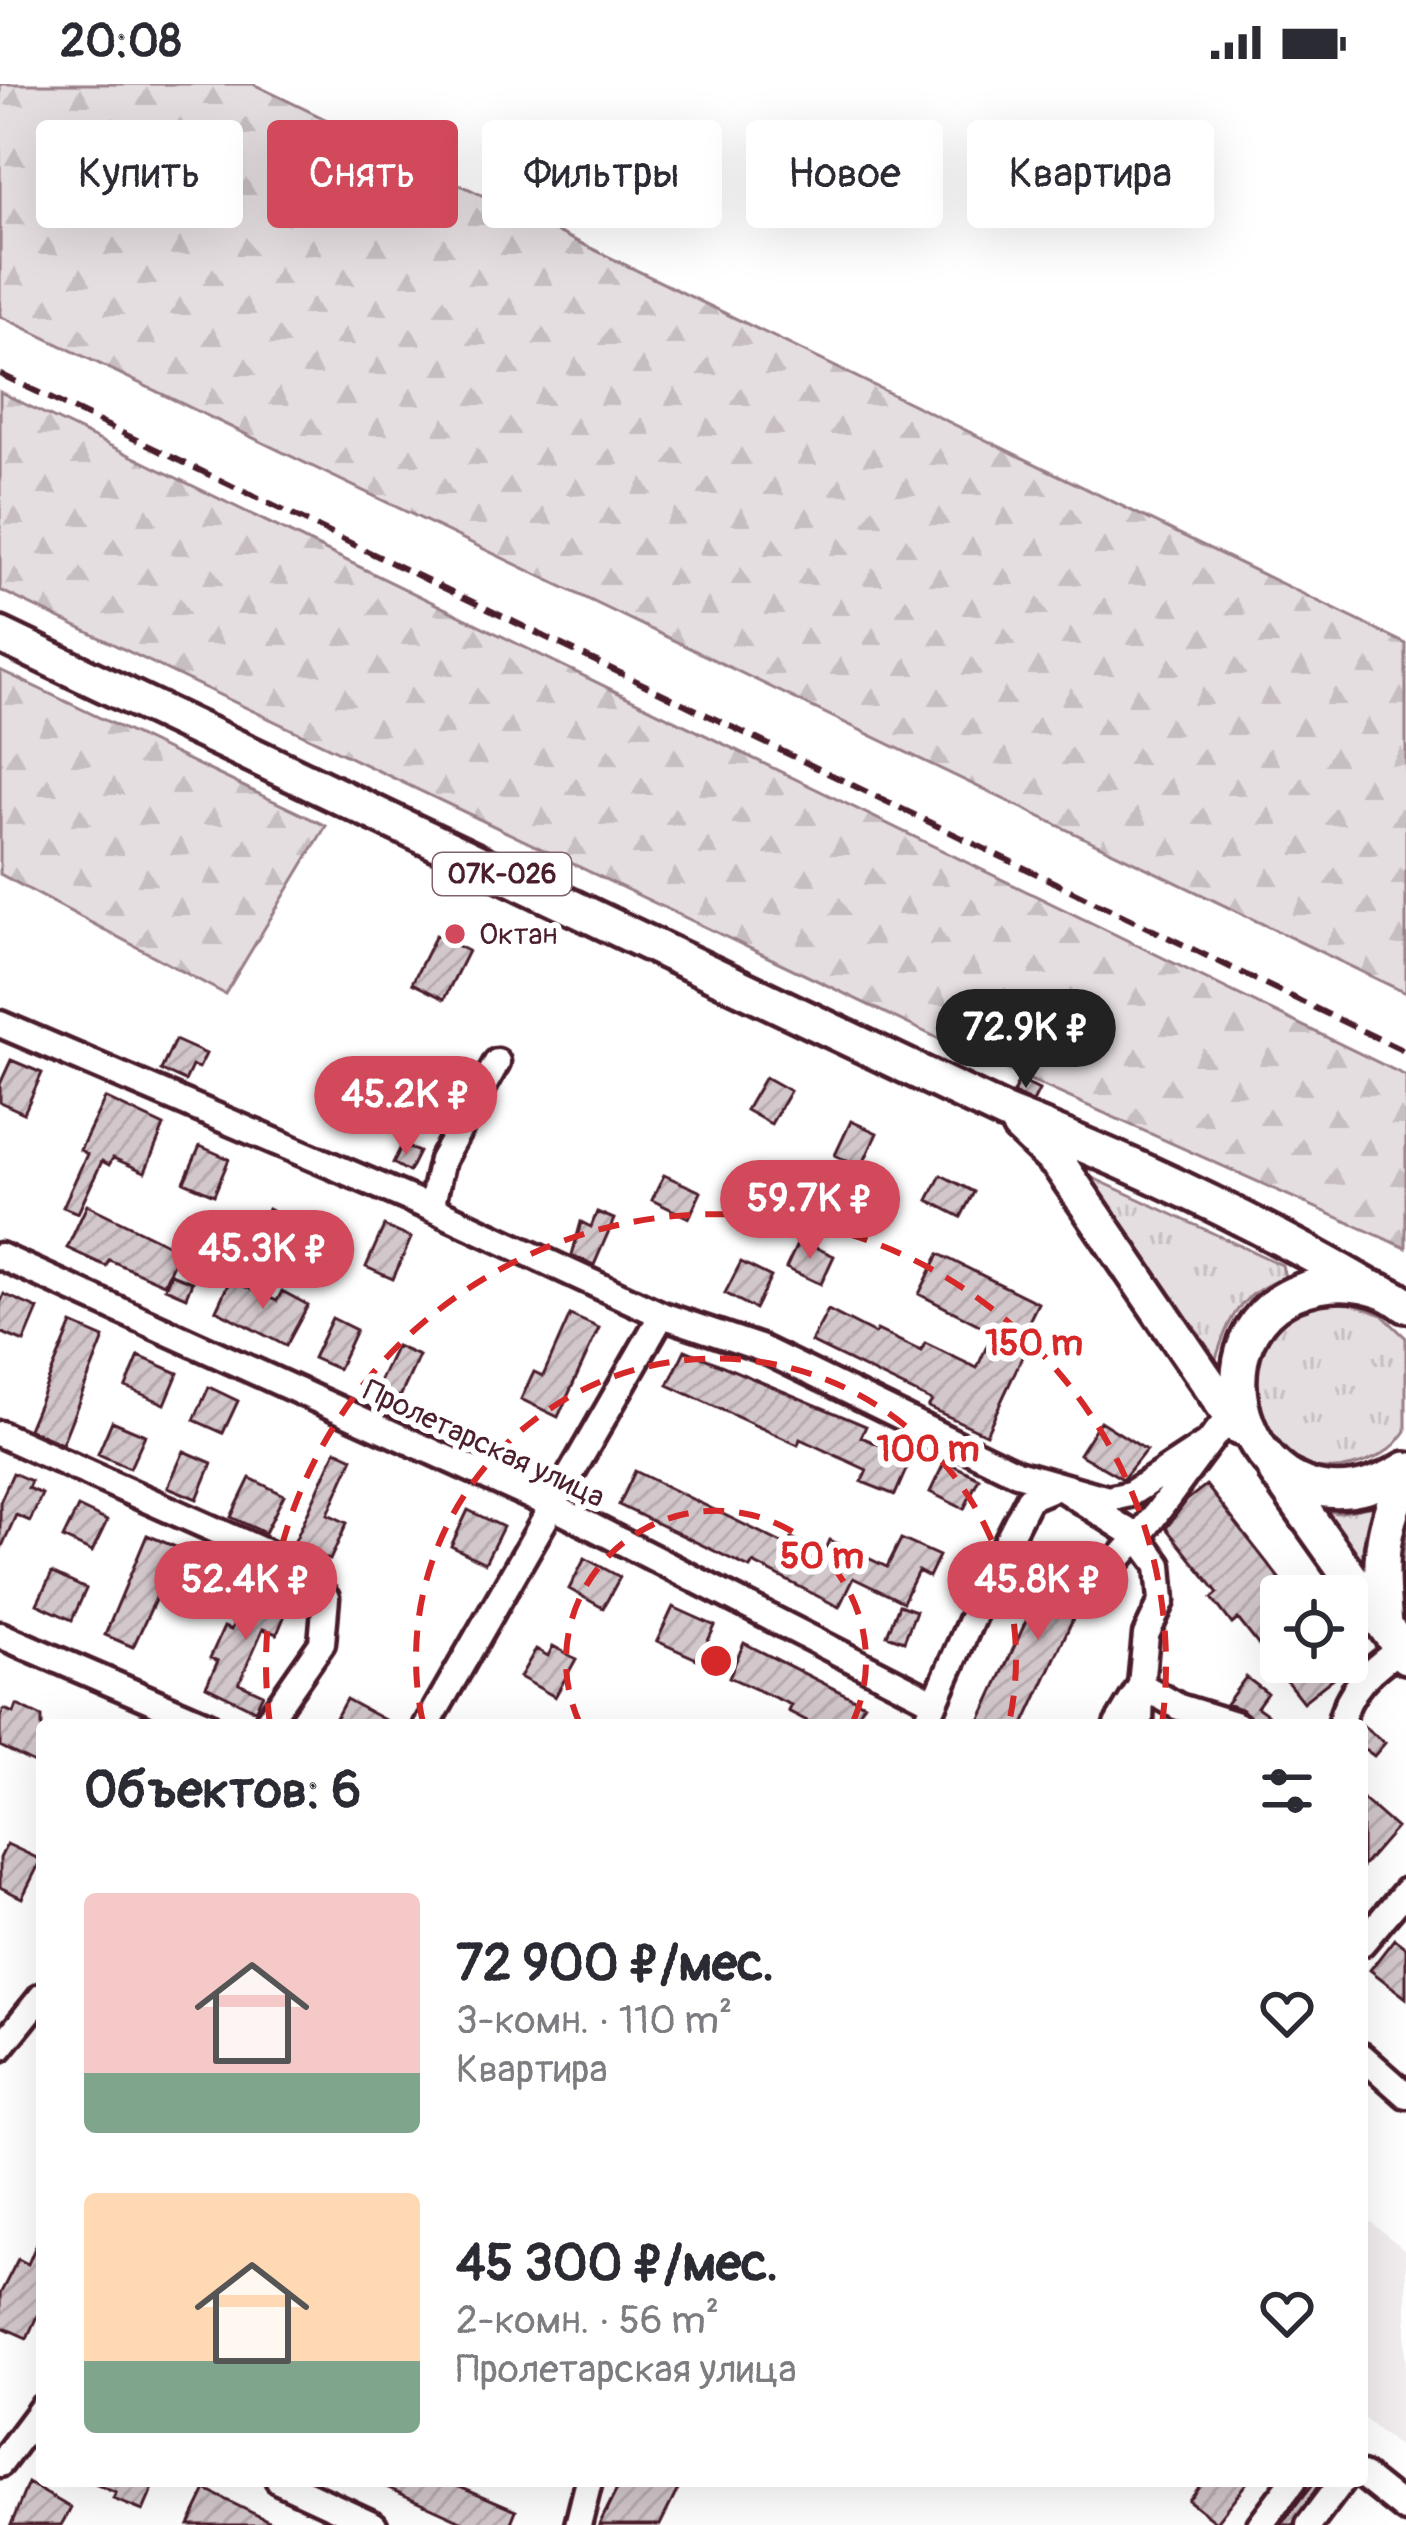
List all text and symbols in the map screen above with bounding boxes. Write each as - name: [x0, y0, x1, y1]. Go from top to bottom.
- text: 20:08: [60, 14, 181, 70]
- chip: Купить: [36, 120, 243, 228]
- chip: Снять: [267, 120, 458, 228]
- chip: Фильтры: [482, 120, 722, 228]
- chip: Новое: [746, 120, 943, 228]
- chip: Квартира: [967, 120, 1214, 228]
- road number: 07К-026: [433, 853, 571, 895]
- place label: Октан: [479, 916, 557, 953]
- marker: Октан: [442, 921, 468, 947]
- pin: 72.9K ₽: [915, 989, 1137, 1091]
- text: 72.9K ₽: [963, 1003, 1089, 1052]
- pin: 45.2K ₽: [295, 1056, 517, 1158]
- text: 45.2K ₽: [341, 1070, 471, 1119]
- pin: 59.7K ₽: [699, 1160, 921, 1262]
- text: 59.7K ₽: [747, 1174, 873, 1223]
- pin: 45.3K ₽: [152, 1210, 374, 1312]
- text: 45.3K ₽: [198, 1224, 328, 1273]
- text: 150 m: [985, 1321, 1083, 1366]
- street label: Пролетарская улица: [357, 1372, 611, 1516]
- text: 100 m: [876, 1427, 980, 1472]
- text: 50 m: [780, 1534, 864, 1579]
- pin: 52.4K ₽: [135, 1541, 357, 1643]
- pin: 45.8K ₽: [927, 1541, 1149, 1643]
- text: 52.4K ₽: [181, 1555, 311, 1604]
- text: 45.8K ₽: [974, 1555, 1102, 1604]
- map controls: [1260, 1575, 1368, 1683]
- button: locate: [1260, 1575, 1368, 1683]
- centre of rings: [695, 1640, 737, 1682]
- icon: filters: [1254, 1758, 1320, 1824]
- text: Объектов: 6: [84, 1759, 361, 1823]
- text: 72 900 ₽/мес.: [456, 1932, 774, 1996]
- icon: home: [180, 1941, 324, 2085]
- icon: heart: [1254, 1980, 1320, 2046]
- text: 3-комн. · 110 m²: [456, 1996, 732, 2045]
- text: Квартира: [456, 2045, 608, 2094]
- text: 45 300 ₽/мес.: [456, 2232, 778, 2296]
- icon: home: [180, 2241, 324, 2385]
- icon: heart: [1254, 2280, 1320, 2346]
- text: 2-комн. · 56 m²: [456, 2296, 719, 2345]
- text: Пролетарская улица: [456, 2345, 797, 2394]

